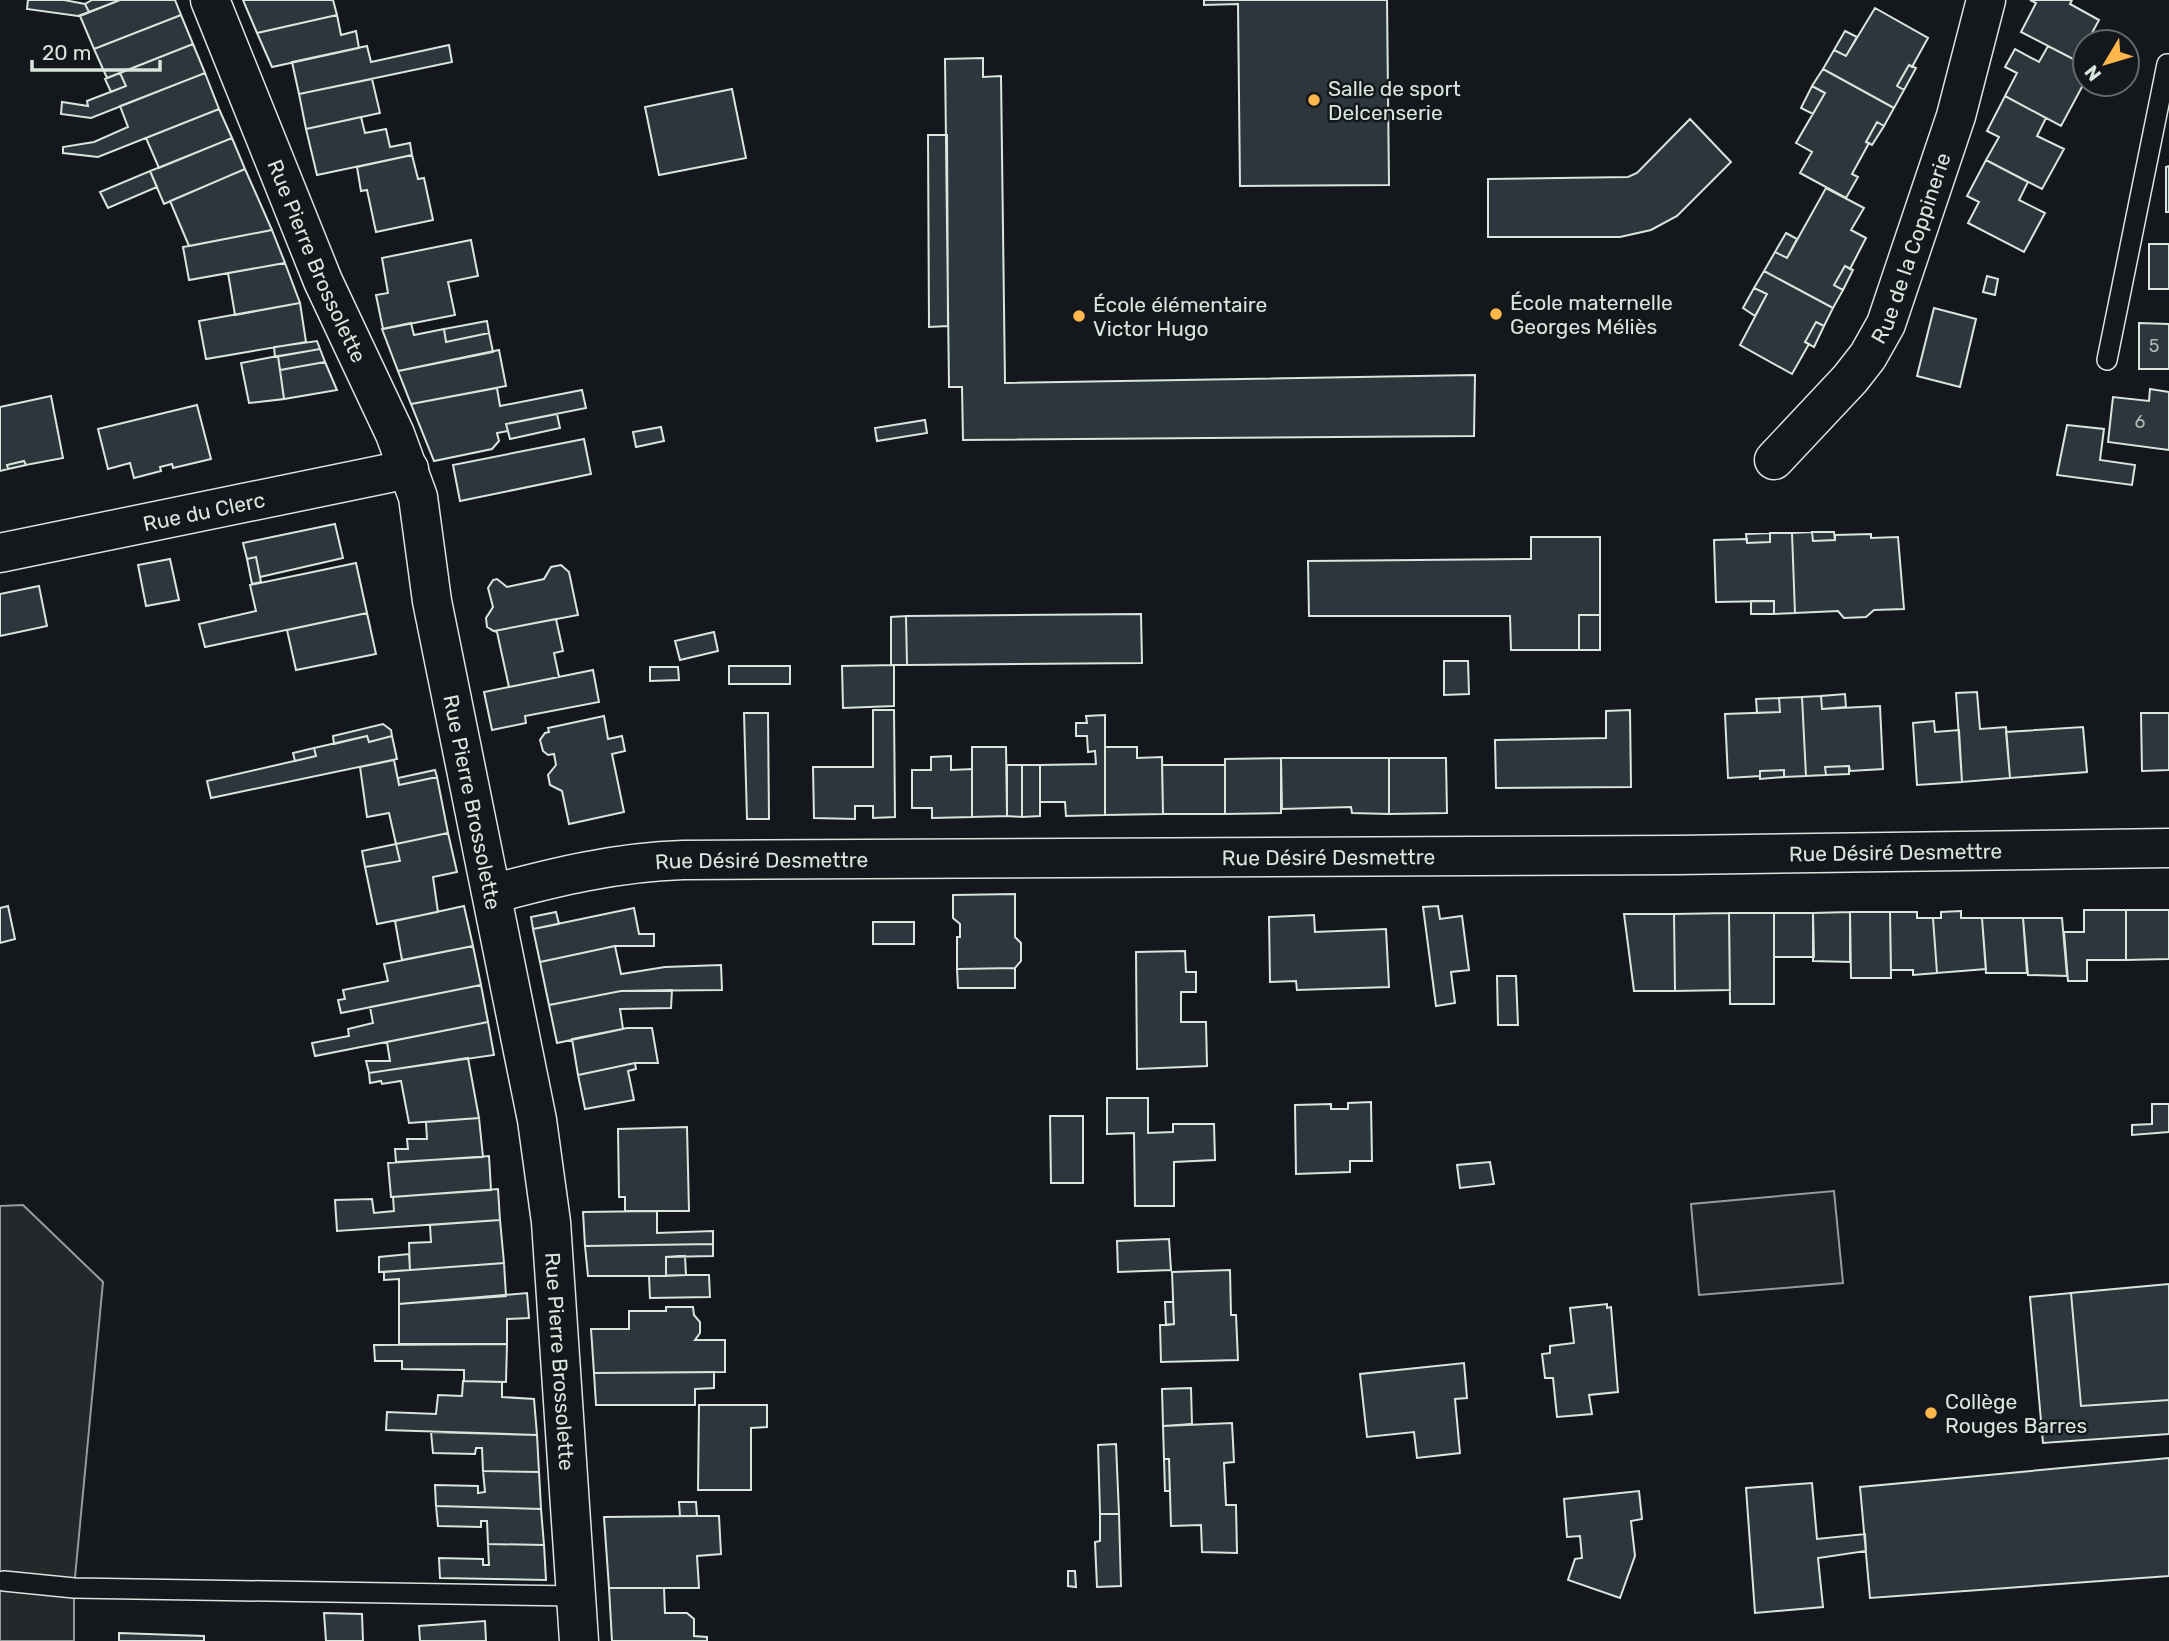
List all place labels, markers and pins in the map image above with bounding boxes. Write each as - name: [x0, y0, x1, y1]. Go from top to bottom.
- place label: Salle de sport Delcenserie: [1328, 76, 1461, 125]
- marker: Salle de sport Delcenserie: [1306, 92, 1322, 108]
- place label: École maternelle Georges Méliès: [1510, 290, 1673, 339]
- place label: École élémentaire Victor Hugo: [1093, 292, 1267, 341]
- marker: École maternelle Georges Méliès: [1488, 306, 1504, 322]
- marker: École élémentaire Victor Hugo: [1071, 308, 1087, 324]
- place label: Collège Rouges Barres: [1945, 1389, 2087, 1438]
- marker: Collège Rouges Barres: [1923, 1405, 1939, 1421]

